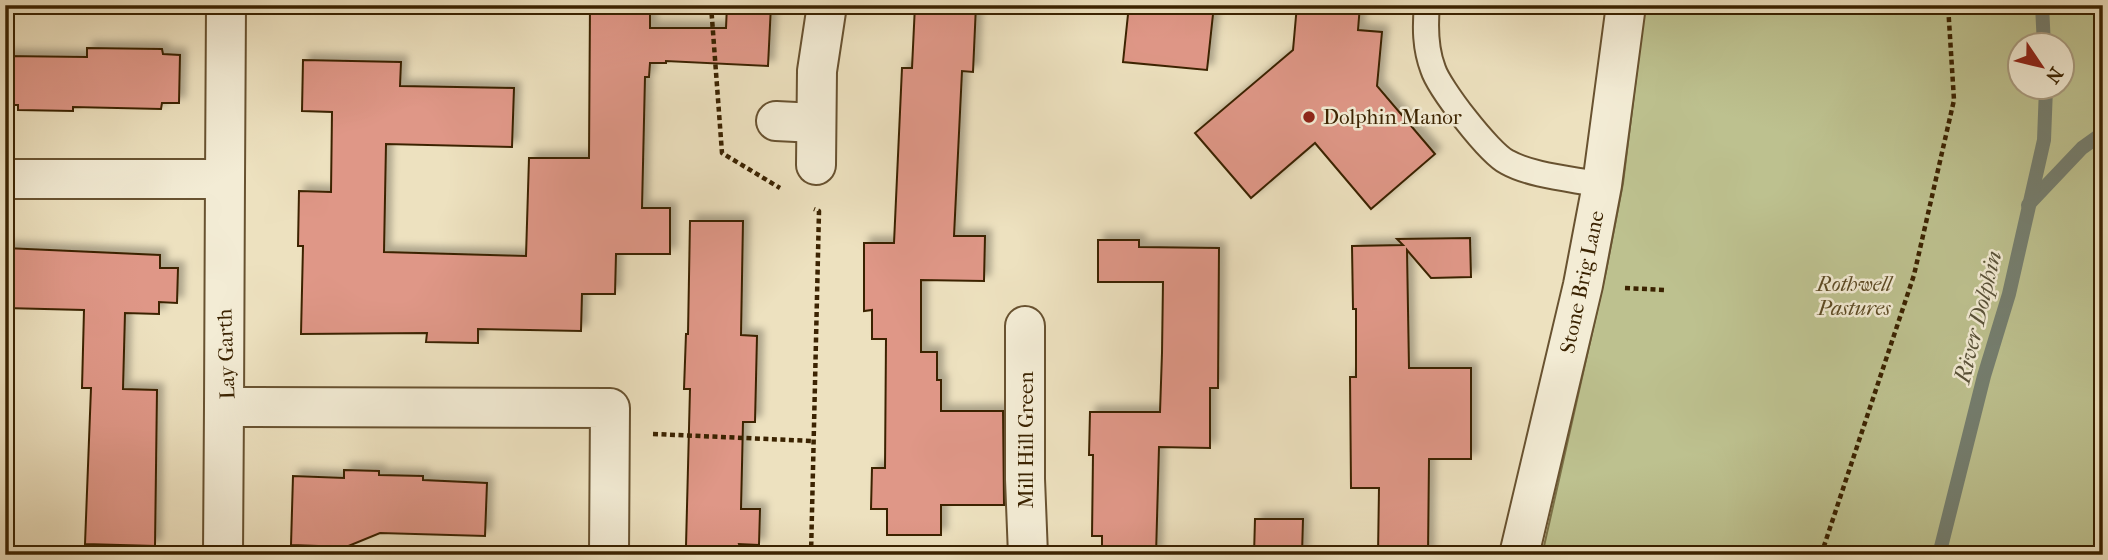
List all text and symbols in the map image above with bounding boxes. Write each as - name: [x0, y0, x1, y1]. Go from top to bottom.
- north arrow: [2007, 32, 2076, 102]
- text: N: [2041, 63, 2067, 88]
- place label: Dolphin Manor: [1323, 105, 1462, 129]
- marker: Dolphin Manor: [1301, 109, 1317, 125]
- street label: Stone Brig Lane: [1555, 208, 1609, 356]
- water label: River Dolphin: [1948, 248, 2008, 388]
- park label: Rothwell Pastures: [1815, 272, 1894, 320]
- street label: Lay Garth: [212, 308, 240, 400]
- street label: Mill Hill Green: [1014, 371, 1038, 509]

